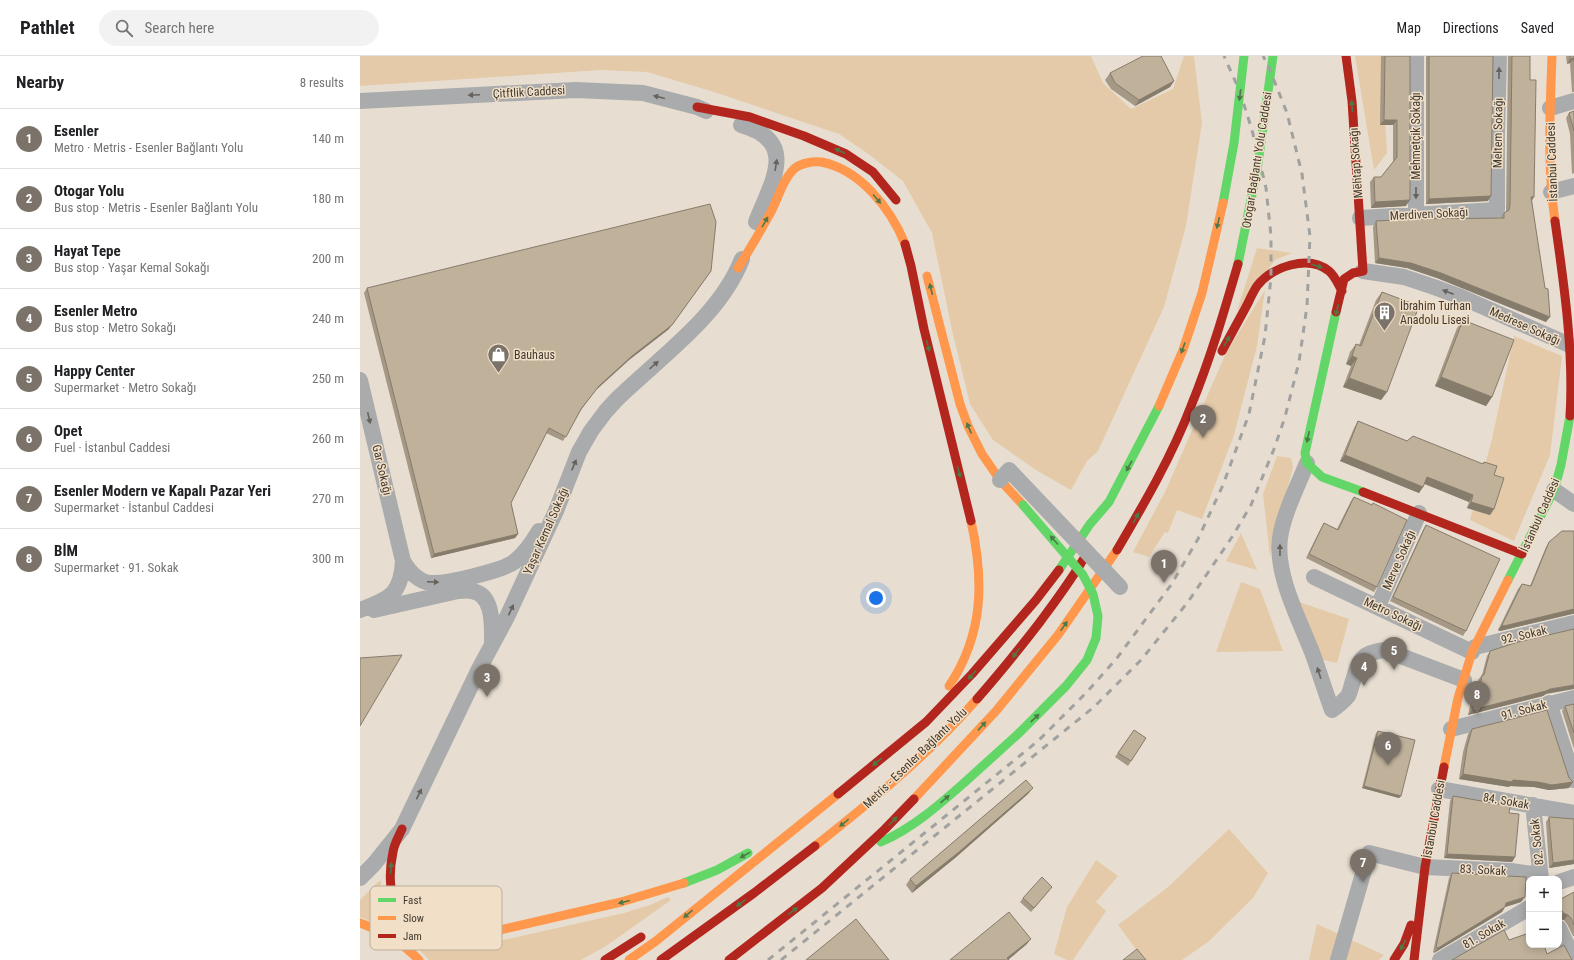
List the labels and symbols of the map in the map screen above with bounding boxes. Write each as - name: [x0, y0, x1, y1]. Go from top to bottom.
- one-way arrow: [1495, 67, 1502, 79]
- street label: Çitftlik Caddesi: [492, 83, 566, 101]
- one-way arrow: [1236, 89, 1243, 101]
- street label: Otogar Bağlantı Yolu Caddesi: [1239, 91, 1275, 229]
- one-way arrow: [467, 92, 480, 98]
- street label: Mehmetçik Sokağı: [1409, 92, 1423, 180]
- one-way arrow: [653, 94, 666, 100]
- street label: Meltem Sokağı: [1490, 98, 1506, 168]
- one-way arrow: [1349, 100, 1356, 113]
- street label: İstanbul Caddesi: [1543, 122, 1560, 202]
- street label: Mehtap Sokağı: [1347, 127, 1365, 199]
- one-way arrow: [834, 148, 845, 154]
- one-way arrow: [773, 159, 779, 172]
- one-way arrow: [1413, 187, 1419, 200]
- one-way arrow: [872, 194, 881, 204]
- street label: Merdiven Sokağı: [1390, 205, 1468, 223]
- one-way arrow: [762, 216, 769, 228]
- one-way arrow: [1215, 217, 1221, 229]
- one-way arrow: [1311, 263, 1323, 269]
- one-way arrow: [927, 283, 933, 295]
- one-way arrow: [1441, 288, 1453, 294]
- place label: İbrahim Turhan Anadolu Lisesi: [1400, 298, 1471, 327]
- building icon: İbrahim Turhan Anadolu Lisesi: [1372, 300, 1398, 333]
- one-way arrow: [1334, 304, 1340, 316]
- street label: Medrese Sokağı: [1488, 304, 1562, 348]
- one-way arrow: [1224, 335, 1231, 347]
- one-way arrow: [925, 340, 931, 352]
- shop icon: Bauhaus: [486, 342, 512, 375]
- one-way arrow: [1180, 342, 1186, 354]
- place label: Bauhaus: [514, 348, 555, 362]
- one-way arrow: [649, 360, 659, 369]
- pin: 2: [1190, 405, 1216, 438]
- one-way arrow: [366, 412, 372, 424]
- one-way arrow: [966, 422, 972, 433]
- one-way arrow: [1305, 431, 1311, 443]
- street label: Gar Sokağı: [369, 443, 395, 497]
- one-way arrow: [571, 460, 577, 471]
- one-way arrow: [1126, 460, 1133, 472]
- one-way arrow: [956, 466, 962, 478]
- street label: İstanbul Caddesi: [1517, 476, 1562, 554]
- street label: Yaşar Kemal Sokağı: [521, 485, 571, 577]
- one-way arrow: [1133, 512, 1139, 524]
- street label: Merve Sokağı: [1380, 528, 1418, 592]
- one-way arrow: [1049, 535, 1058, 545]
- one-way arrow: [1277, 543, 1283, 556]
- pin: 1: [1151, 550, 1177, 583]
- one-way arrow: [427, 578, 440, 585]
- your location: [866, 588, 886, 608]
- street label: Metro Sokağı: [1362, 594, 1424, 634]
- one-way arrow: [508, 604, 514, 616]
- one-way arrow: [1060, 621, 1068, 631]
- street label: 92. Sokak: [1500, 623, 1549, 647]
- pin: 5: [1381, 637, 1407, 670]
- one-way arrow: [1011, 648, 1020, 659]
- pin: 4: [1351, 653, 1377, 686]
- pin: 3: [474, 664, 500, 697]
- one-way arrow: [1316, 667, 1322, 679]
- one-way arrow: [967, 669, 976, 680]
- pin: 8: [1464, 681, 1490, 714]
- street label: 91. Sokak: [1500, 697, 1549, 723]
- street label: Metris - Esenler Bağlantı Yolu: [860, 705, 970, 811]
- one-way arrow: [1030, 713, 1040, 723]
- one-way arrow: [977, 722, 986, 731]
- pin: 6: [1375, 732, 1401, 765]
- one-way arrow: [872, 758, 882, 767]
- street label: İstanbul Caddesi: [1419, 779, 1448, 859]
- one-way arrow: [416, 788, 422, 799]
- street label: 84. Sokak: [1482, 790, 1531, 812]
- one-way arrow: [940, 795, 951, 804]
- one-way arrow: [888, 816, 898, 826]
- street label: 82. Sokak: [1528, 818, 1546, 866]
- one-way arrow: [839, 819, 849, 828]
- pin: 7: [1350, 849, 1376, 882]
- one-way arrow: [739, 852, 750, 858]
- one-way arrow: [388, 861, 395, 874]
- street label: 83. Sokak: [1459, 862, 1507, 878]
- legend: [370, 886, 502, 950]
- text: Fast: [403, 894, 422, 907]
- one-way arrow: [736, 898, 746, 906]
- one-way arrow: [618, 899, 630, 905]
- one-way arrow: [787, 906, 798, 915]
- one-way arrow: [683, 910, 694, 919]
- text: Slow: [403, 912, 424, 925]
- street label: 81. Sokak: [1460, 916, 1508, 952]
- text: Jam: [403, 930, 422, 943]
- one-way arrow: [1400, 939, 1406, 951]

